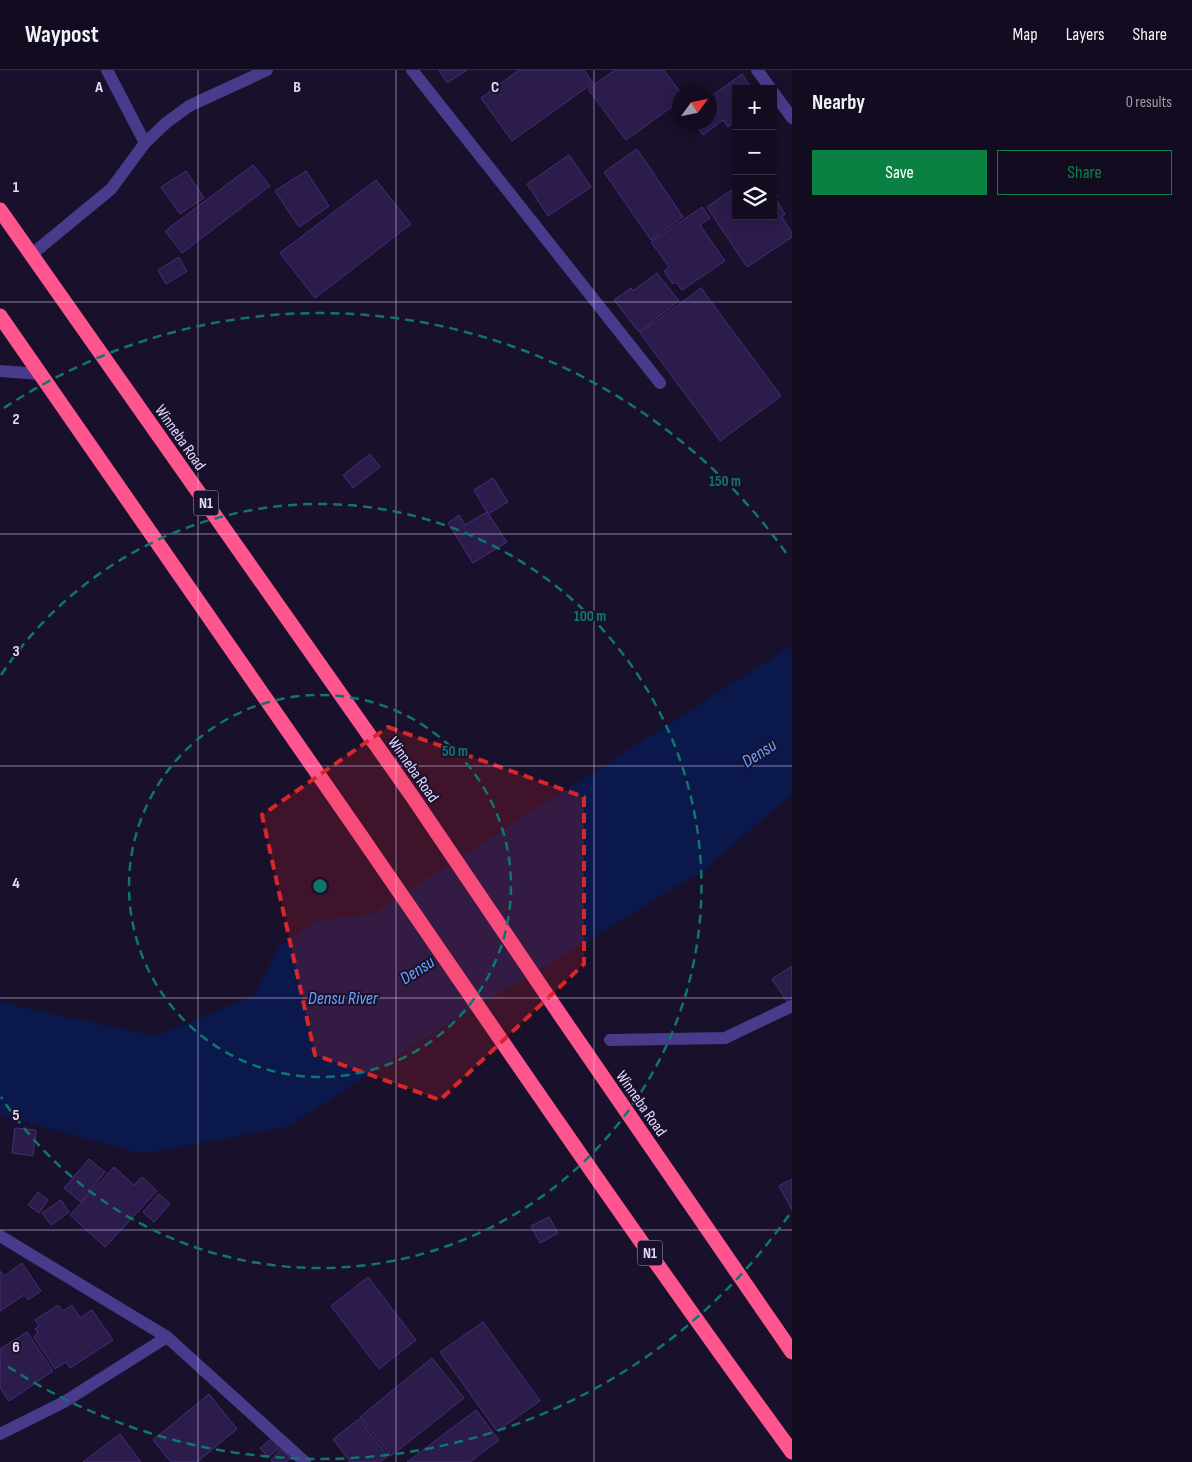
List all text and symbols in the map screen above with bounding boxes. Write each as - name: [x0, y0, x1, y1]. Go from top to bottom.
- text: Waypost: [25, 20, 99, 49]
- text: Map: [1013, 24, 1038, 45]
- text: Layers: [1066, 24, 1105, 45]
- text: Share: [1133, 24, 1167, 45]
- text: A: [94, 78, 103, 97]
- text: B: [293, 78, 301, 97]
- text: C: [491, 78, 499, 97]
- north arrow: [672, 85, 717, 130]
- map controls: [732, 85, 777, 220]
- button: +: [732, 85, 777, 130]
- text: Nearby: [812, 90, 865, 115]
- text: 0 results: [1126, 93, 1172, 112]
- button: −: [732, 130, 777, 175]
- button: Save: [812, 150, 987, 195]
- button: Share: [997, 150, 1172, 195]
- button: layers: [732, 175, 777, 220]
- text: 1: [13, 178, 20, 197]
- street label: Winneba Road: [150, 401, 209, 474]
- text: 2: [12, 410, 20, 429]
- text: 150 m: [709, 472, 741, 491]
- road number: N1: [194, 490, 218, 516]
- text: 100 m: [574, 607, 606, 626]
- text: 3: [12, 642, 20, 661]
- street label: Winneba Road: [383, 733, 442, 806]
- water label: Densu: [738, 734, 781, 772]
- text: 50 m: [442, 742, 468, 761]
- text: 4: [12, 874, 20, 893]
- centre of rings: [311, 877, 329, 895]
- water label: Densu: [396, 951, 439, 989]
- water label: Densu River: [308, 988, 379, 1009]
- street label: Winneba Road: [611, 1067, 670, 1140]
- text: 5: [12, 1106, 20, 1125]
- road number: N1: [638, 1240, 662, 1266]
- text: 6: [12, 1338, 20, 1357]

